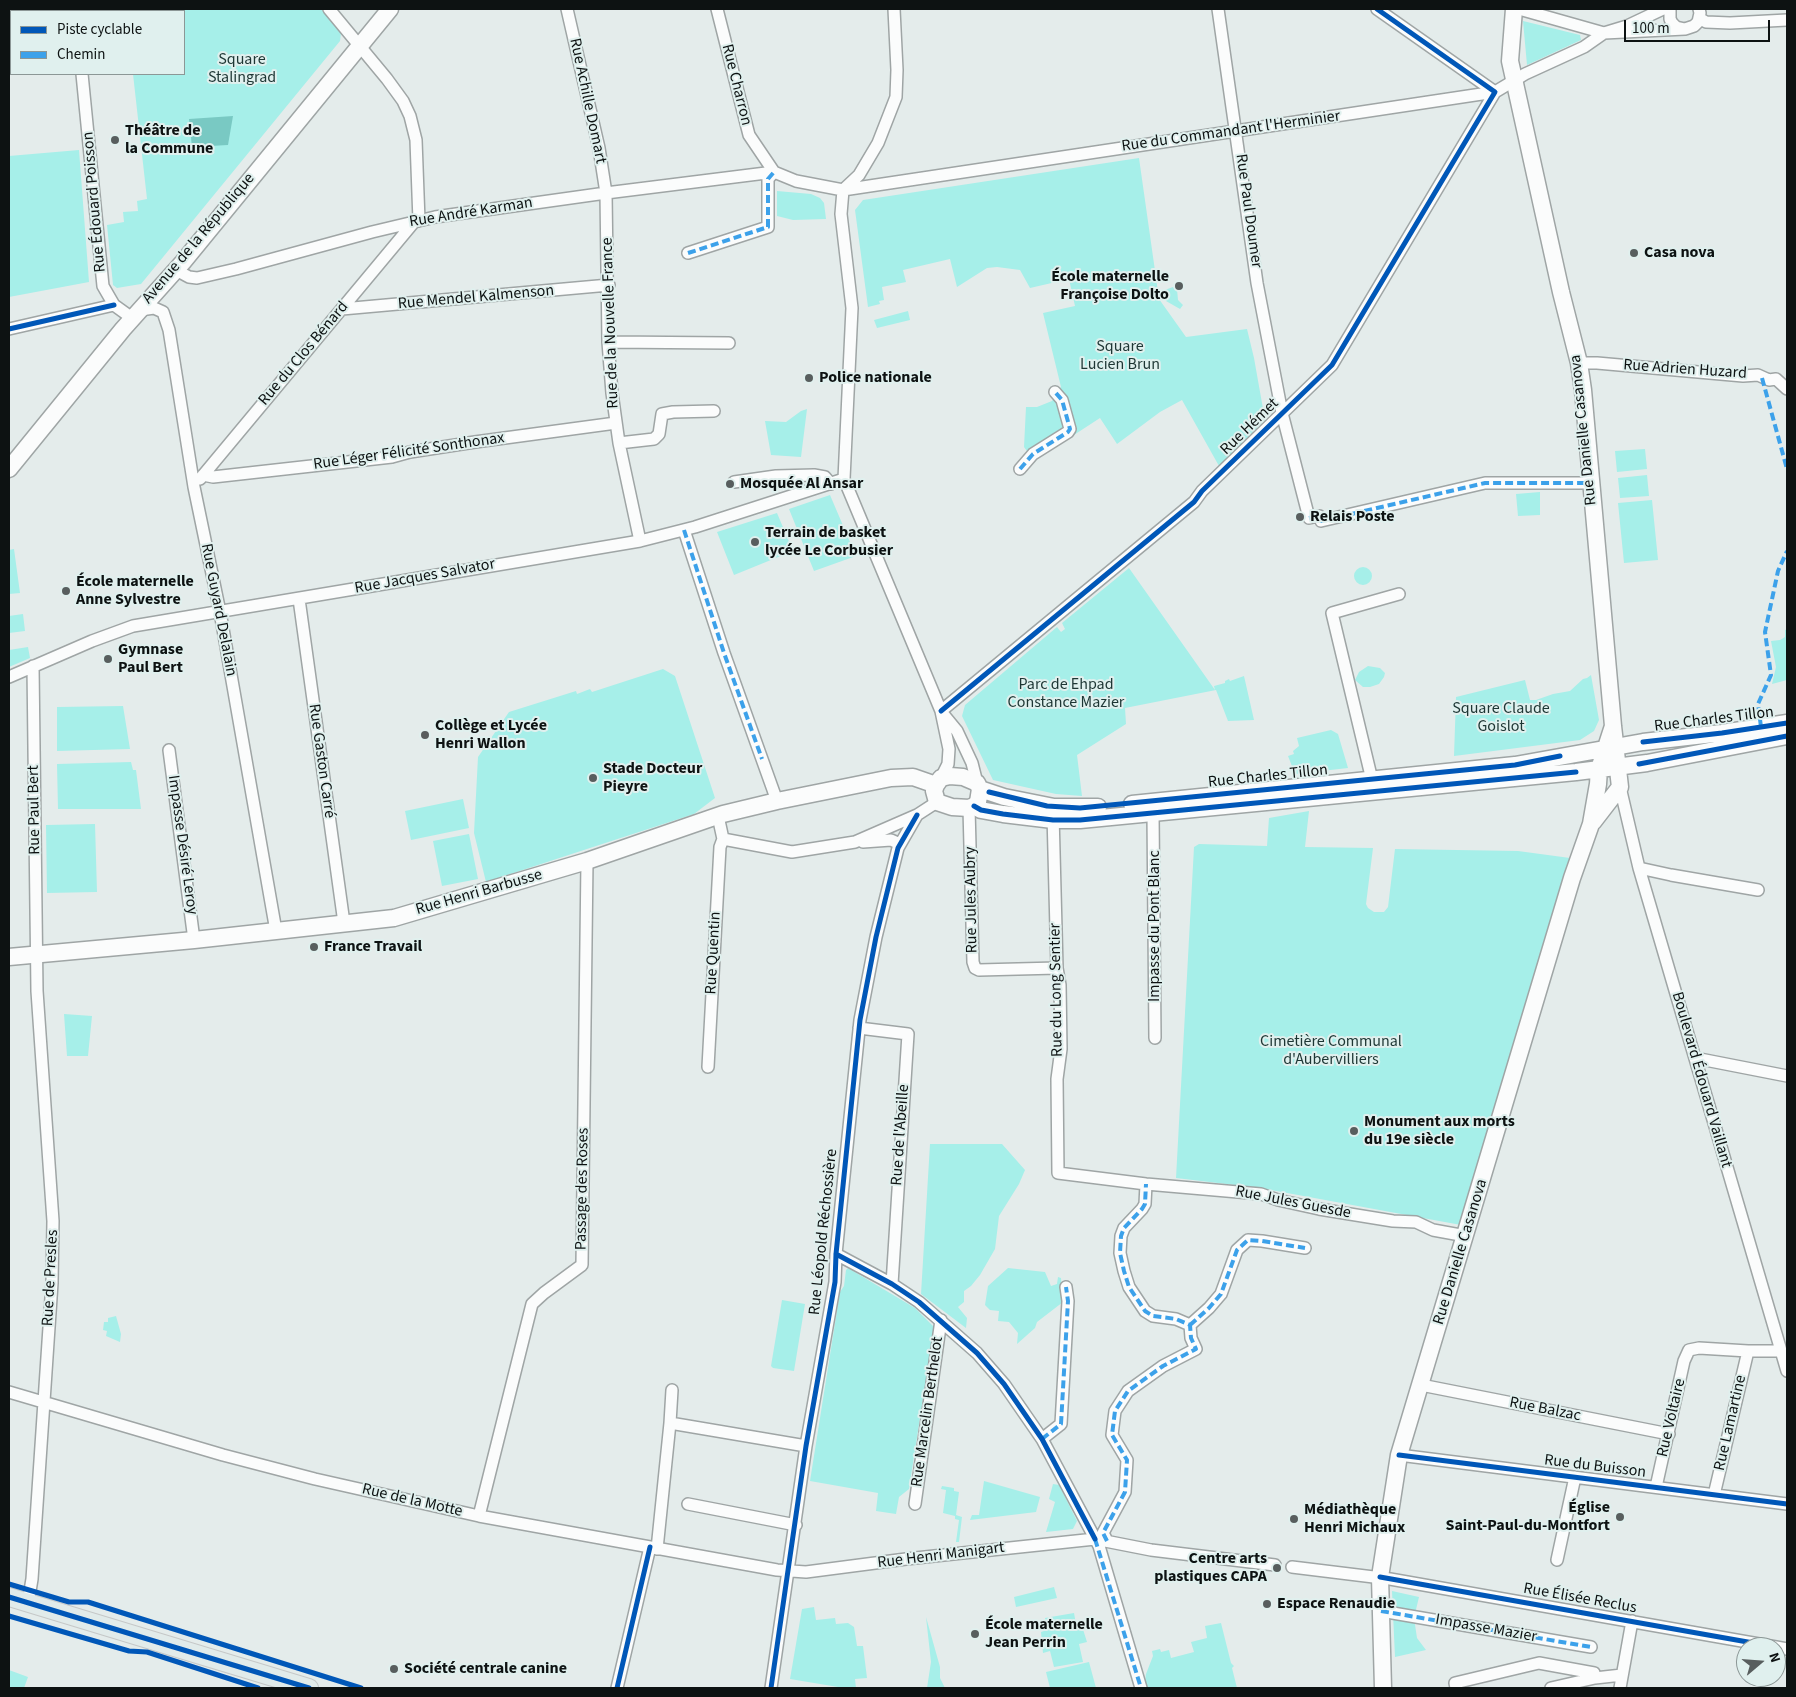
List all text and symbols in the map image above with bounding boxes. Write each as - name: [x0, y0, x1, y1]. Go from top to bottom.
- legend: [10, 10, 185, 75]
- scale bar: [1626, 10, 1772, 42]
- text: 100 m: [1632, 18, 1670, 39]
- text: Piste cyclable: [57, 19, 142, 40]
- street label: Rue Achille Domart: [564, 37, 610, 165]
- street label: Rue Charron: [717, 42, 755, 128]
- text: Chemin: [57, 44, 106, 65]
- park label: Square Stalingrad: [208, 50, 276, 88]
- street label: Rue du Commandant l'Herminier: [1120, 107, 1342, 157]
- place label: Théâtre de la Commune: [125, 121, 213, 159]
- street label: Rue Édouard Poisson: [79, 131, 111, 273]
- marker: Théâtre de la Commune: [109, 134, 121, 146]
- street label: Rue Paul Doumer: [1230, 153, 1266, 269]
- street label: Avenue de la République: [139, 170, 259, 308]
- street label: Rue André Karman: [408, 194, 534, 232]
- street label: Rue de la Nouvelle France: [598, 237, 624, 409]
- place label: Casa nova: [1644, 243, 1715, 263]
- marker: Casa nova: [1628, 247, 1640, 259]
- place label: École maternelle Françoise Dolto: [1051, 267, 1169, 305]
- marker: École maternelle Françoise Dolto: [1173, 280, 1185, 292]
- street label: Rue Mendel Kalmenson: [397, 282, 555, 314]
- street label: Rue du Clos Bénard: [255, 298, 353, 410]
- park label: Square Lucien Brun: [1080, 337, 1160, 375]
- street label: Rue Danielle Casanova: [1567, 354, 1601, 506]
- street label: Rue Adrien Huzard: [1623, 356, 1747, 384]
- place label: Police nationale: [819, 368, 932, 388]
- marker: Police nationale: [803, 372, 815, 384]
- street label: Rue Hémet: [1217, 394, 1283, 460]
- street label: Rue Léger Félicité Sonthonax: [312, 429, 506, 475]
- place label: Mosquée Al Ansar: [740, 474, 863, 494]
- marker: Mosquée Al Ansar: [724, 478, 736, 490]
- place label: Relais Poste: [1310, 507, 1395, 527]
- marker: Relais Poste: [1294, 511, 1306, 523]
- place label: Terrain de basket lycée Le Corbusier: [765, 523, 893, 561]
- marker: Terrain de basket lycée Le Corbusier: [749, 536, 761, 548]
- street label: Rue Guyard Delalain: [196, 542, 240, 678]
- street label: Rue Jacques Salvator: [353, 555, 497, 599]
- place label: École maternelle Anne Sylvestre: [76, 572, 194, 610]
- marker: École maternelle Anne Sylvestre: [60, 585, 72, 597]
- place label: Gymnase Paul Bert: [118, 640, 183, 678]
- marker: Gymnase Paul Bert: [102, 653, 114, 665]
- park label: Parc de Ehpad Constance Mazier: [1008, 675, 1124, 713]
- park label: Square Claude Goislot: [1452, 699, 1550, 737]
- street label: Rue Gaston Carré: [303, 703, 339, 819]
- street label: Rue Charles Tillon: [1653, 703, 1775, 737]
- place label: Collège et Lycée Henri Wallon: [435, 716, 547, 754]
- marker: Collège et Lycée Henri Wallon: [419, 729, 431, 741]
- place label: Stade Docteur Pieyre: [603, 759, 702, 797]
- street label: Rue Charles Tillon: [1207, 761, 1329, 793]
- street label: Rue Paul Bert: [25, 765, 45, 855]
- marker: Stade Docteur Pieyre: [587, 772, 599, 784]
- street label: Impasse Désiré Leroy: [163, 774, 201, 916]
- street label: Rue Jules Aubry: [961, 846, 983, 954]
- street label: Impasse du Pont Blanc: [1145, 850, 1165, 1002]
- street label: Rue Henri Barbusse: [414, 866, 544, 920]
- street label: Rue Quentin: [702, 911, 726, 995]
- street label: Rue du Long Sentier: [1046, 923, 1068, 1057]
- place label: France Travail: [324, 937, 422, 957]
- marker: France Travail: [308, 941, 320, 953]
- street label: Boulevard Édouard Vaillant: [1667, 990, 1735, 1170]
- park label: Cimetière Communal d'Aubervilliers: [1260, 1032, 1402, 1070]
- street label: Rue de l'Abeille: [888, 1084, 914, 1186]
- place label: Monument aux morts du 19e siècle: [1364, 1112, 1515, 1150]
- marker: Monument aux morts du 19e siècle: [1348, 1125, 1360, 1137]
- street label: Passage des Roses: [572, 1128, 594, 1250]
- street label: Rue Léopold Réchossière: [806, 1148, 842, 1316]
- street label: Rue Danielle Casanova: [1430, 1177, 1492, 1327]
- street label: Rue Jules Guesde: [1234, 1182, 1352, 1224]
- street label: Rue de Presles: [39, 1229, 63, 1327]
- street label: Rue Marcelin Berthelot: [908, 1336, 948, 1488]
- street label: Rue Lamartine: [1711, 1373, 1751, 1473]
- street label: Rue Voltaire: [1654, 1377, 1690, 1459]
- street label: Rue Balzac: [1508, 1394, 1582, 1426]
- street label: Rue du Buisson: [1543, 1451, 1647, 1483]
- street label: Rue de la Motte: [360, 1480, 464, 1522]
- place label: Église Saint-Paul-du-Montfort: [1446, 1498, 1610, 1536]
- place label: Médiathèque Henri Michaux: [1304, 1500, 1405, 1538]
- marker: Église Saint-Paul-du-Montfort: [1614, 1511, 1626, 1523]
- marker: Médiathèque Henri Michaux: [1288, 1513, 1300, 1525]
- street label: Rue Henri Manigart: [876, 1539, 1006, 1573]
- place label: Centre arts plastiques CAPA: [1154, 1549, 1267, 1587]
- marker: Centre arts plastiques CAPA: [1271, 1562, 1283, 1574]
- street label: Rue Élisée Reclus: [1522, 1580, 1638, 1618]
- place label: Espace Renaudie: [1277, 1594, 1395, 1614]
- marker: Espace Renaudie: [1261, 1598, 1273, 1610]
- street label: Impasse Mazier: [1434, 1611, 1538, 1647]
- place label: École maternelle Jean Perrin: [985, 1615, 1103, 1653]
- marker: École maternelle Jean Perrin: [969, 1628, 981, 1640]
- north arrow: [1736, 1637, 1786, 1687]
- text: N: [1763, 1650, 1785, 1665]
- place label: Société centrale canine: [404, 1659, 567, 1679]
- marker: Société centrale canine: [388, 1663, 400, 1675]

